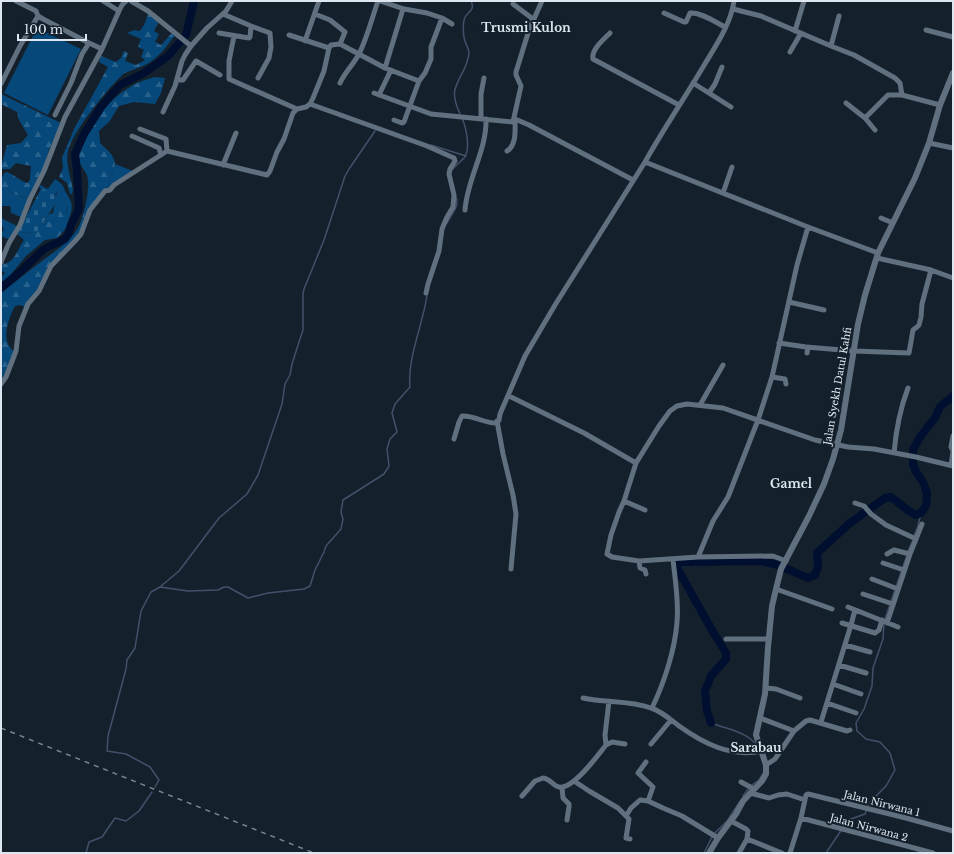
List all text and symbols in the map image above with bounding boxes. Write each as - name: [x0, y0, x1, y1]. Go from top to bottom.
- scale bar: [18, 16, 86, 42]
- district label: Trusmi Kulon: [481, 20, 571, 35]
- text: 100 m: [24, 22, 63, 37]
- street label: Jalan Syekh Datul Kahfi: [820, 326, 854, 448]
- district label: Gamel: [770, 476, 813, 491]
- district label: Sarabau: [730, 740, 782, 755]
- street label: Jalan Nirwana 1: [840, 787, 921, 819]
- street label: Jalan Nirwana 2: [827, 810, 909, 844]

